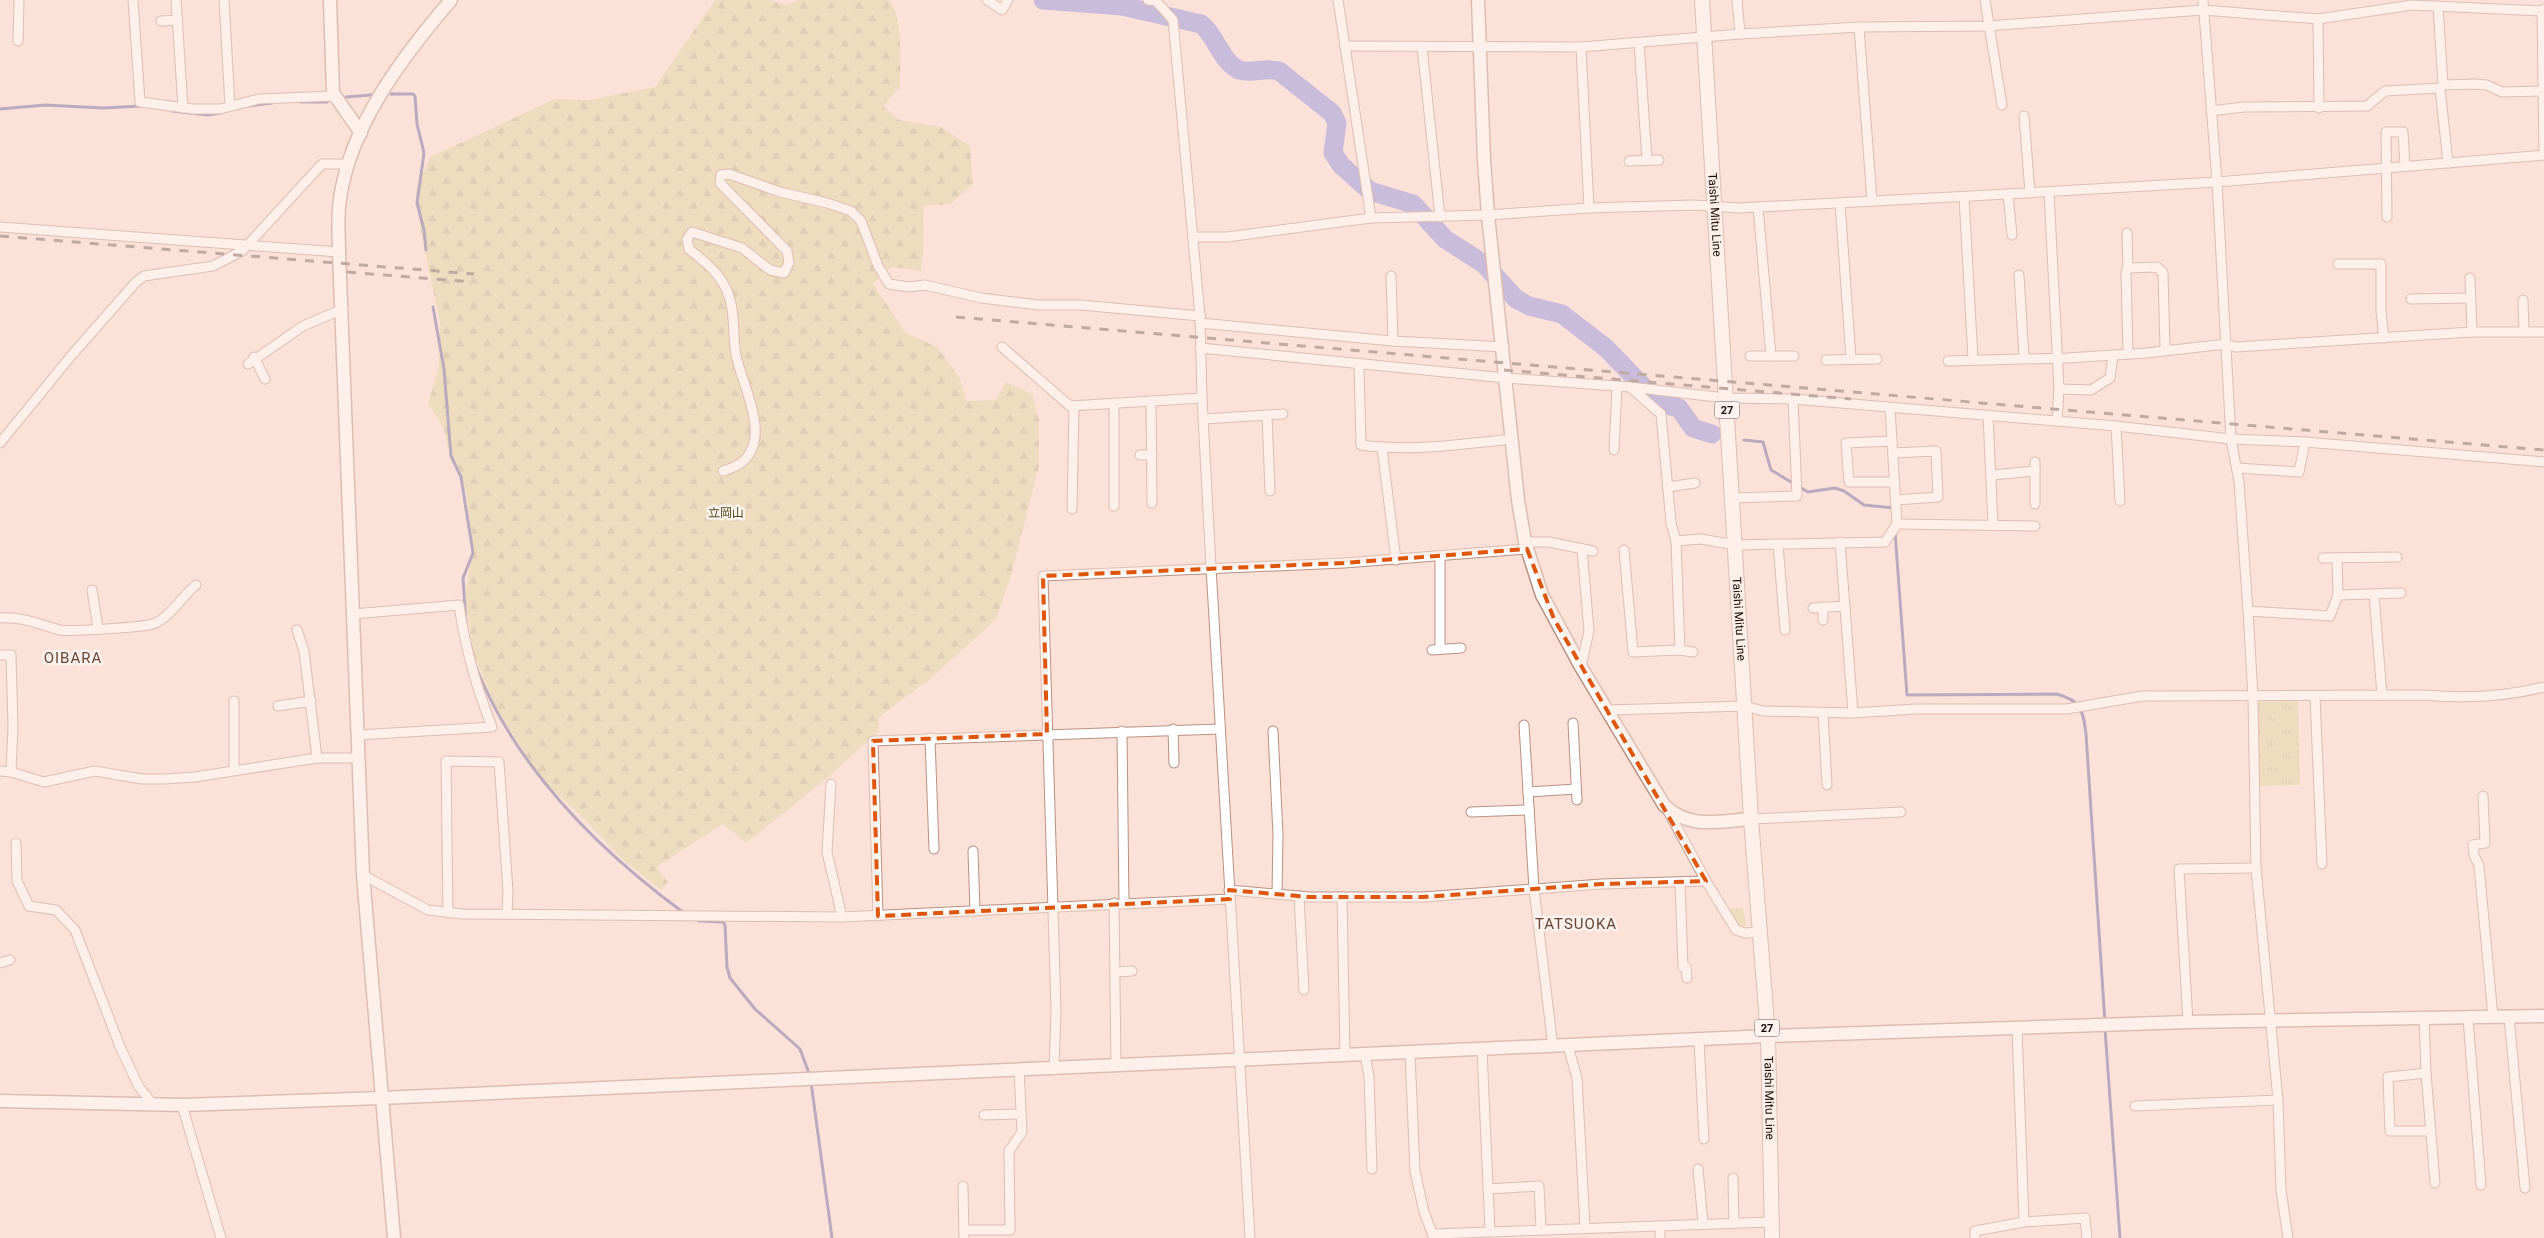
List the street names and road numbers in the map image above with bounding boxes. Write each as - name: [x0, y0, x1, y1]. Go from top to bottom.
- street label: Taishi Mitu Line: [1705, 172, 1724, 257]
- road number: 27: [1714, 402, 1740, 418]
- street label: Taishi Mitu Line: [1730, 577, 1749, 661]
- road number: 27: [1754, 1020, 1780, 1036]
- street label: Taishi Mitu Line: [1761, 1056, 1777, 1140]

